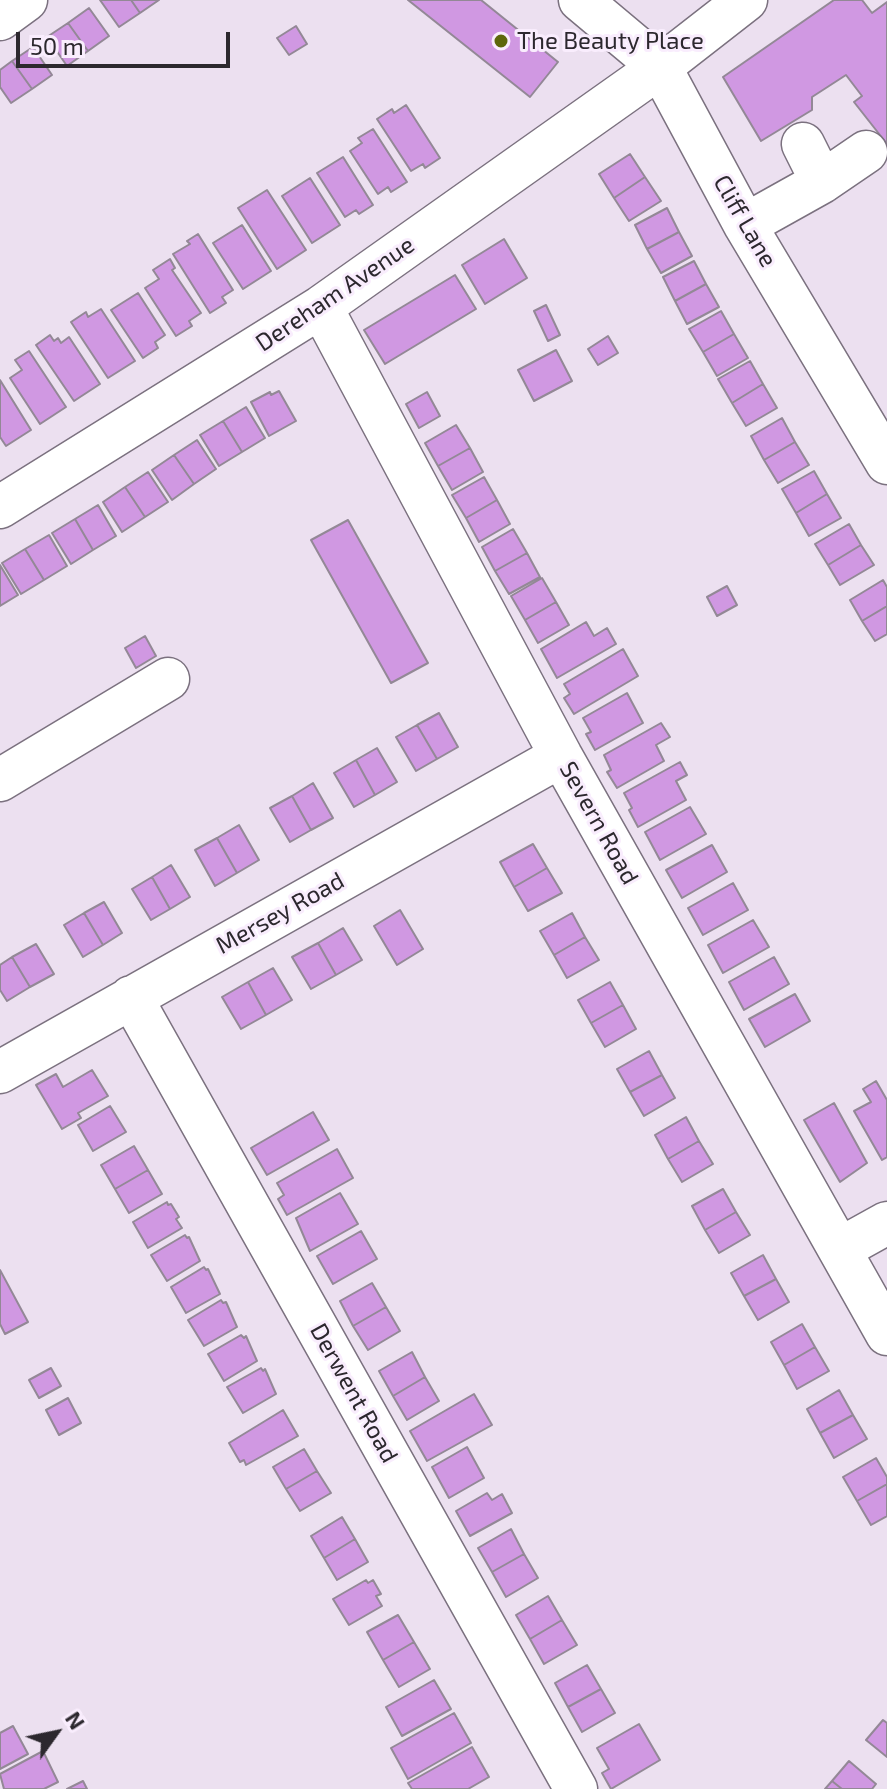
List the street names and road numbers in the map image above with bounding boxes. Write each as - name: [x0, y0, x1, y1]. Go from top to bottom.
- street label: Cliff Lane: [707, 170, 783, 272]
- street label: Dereham Avenue: [250, 230, 420, 358]
- street label: Severn Road: [553, 757, 645, 889]
- street label: Mersey Road: [211, 866, 349, 960]
- street label: Derwent Road: [304, 1318, 404, 1468]

